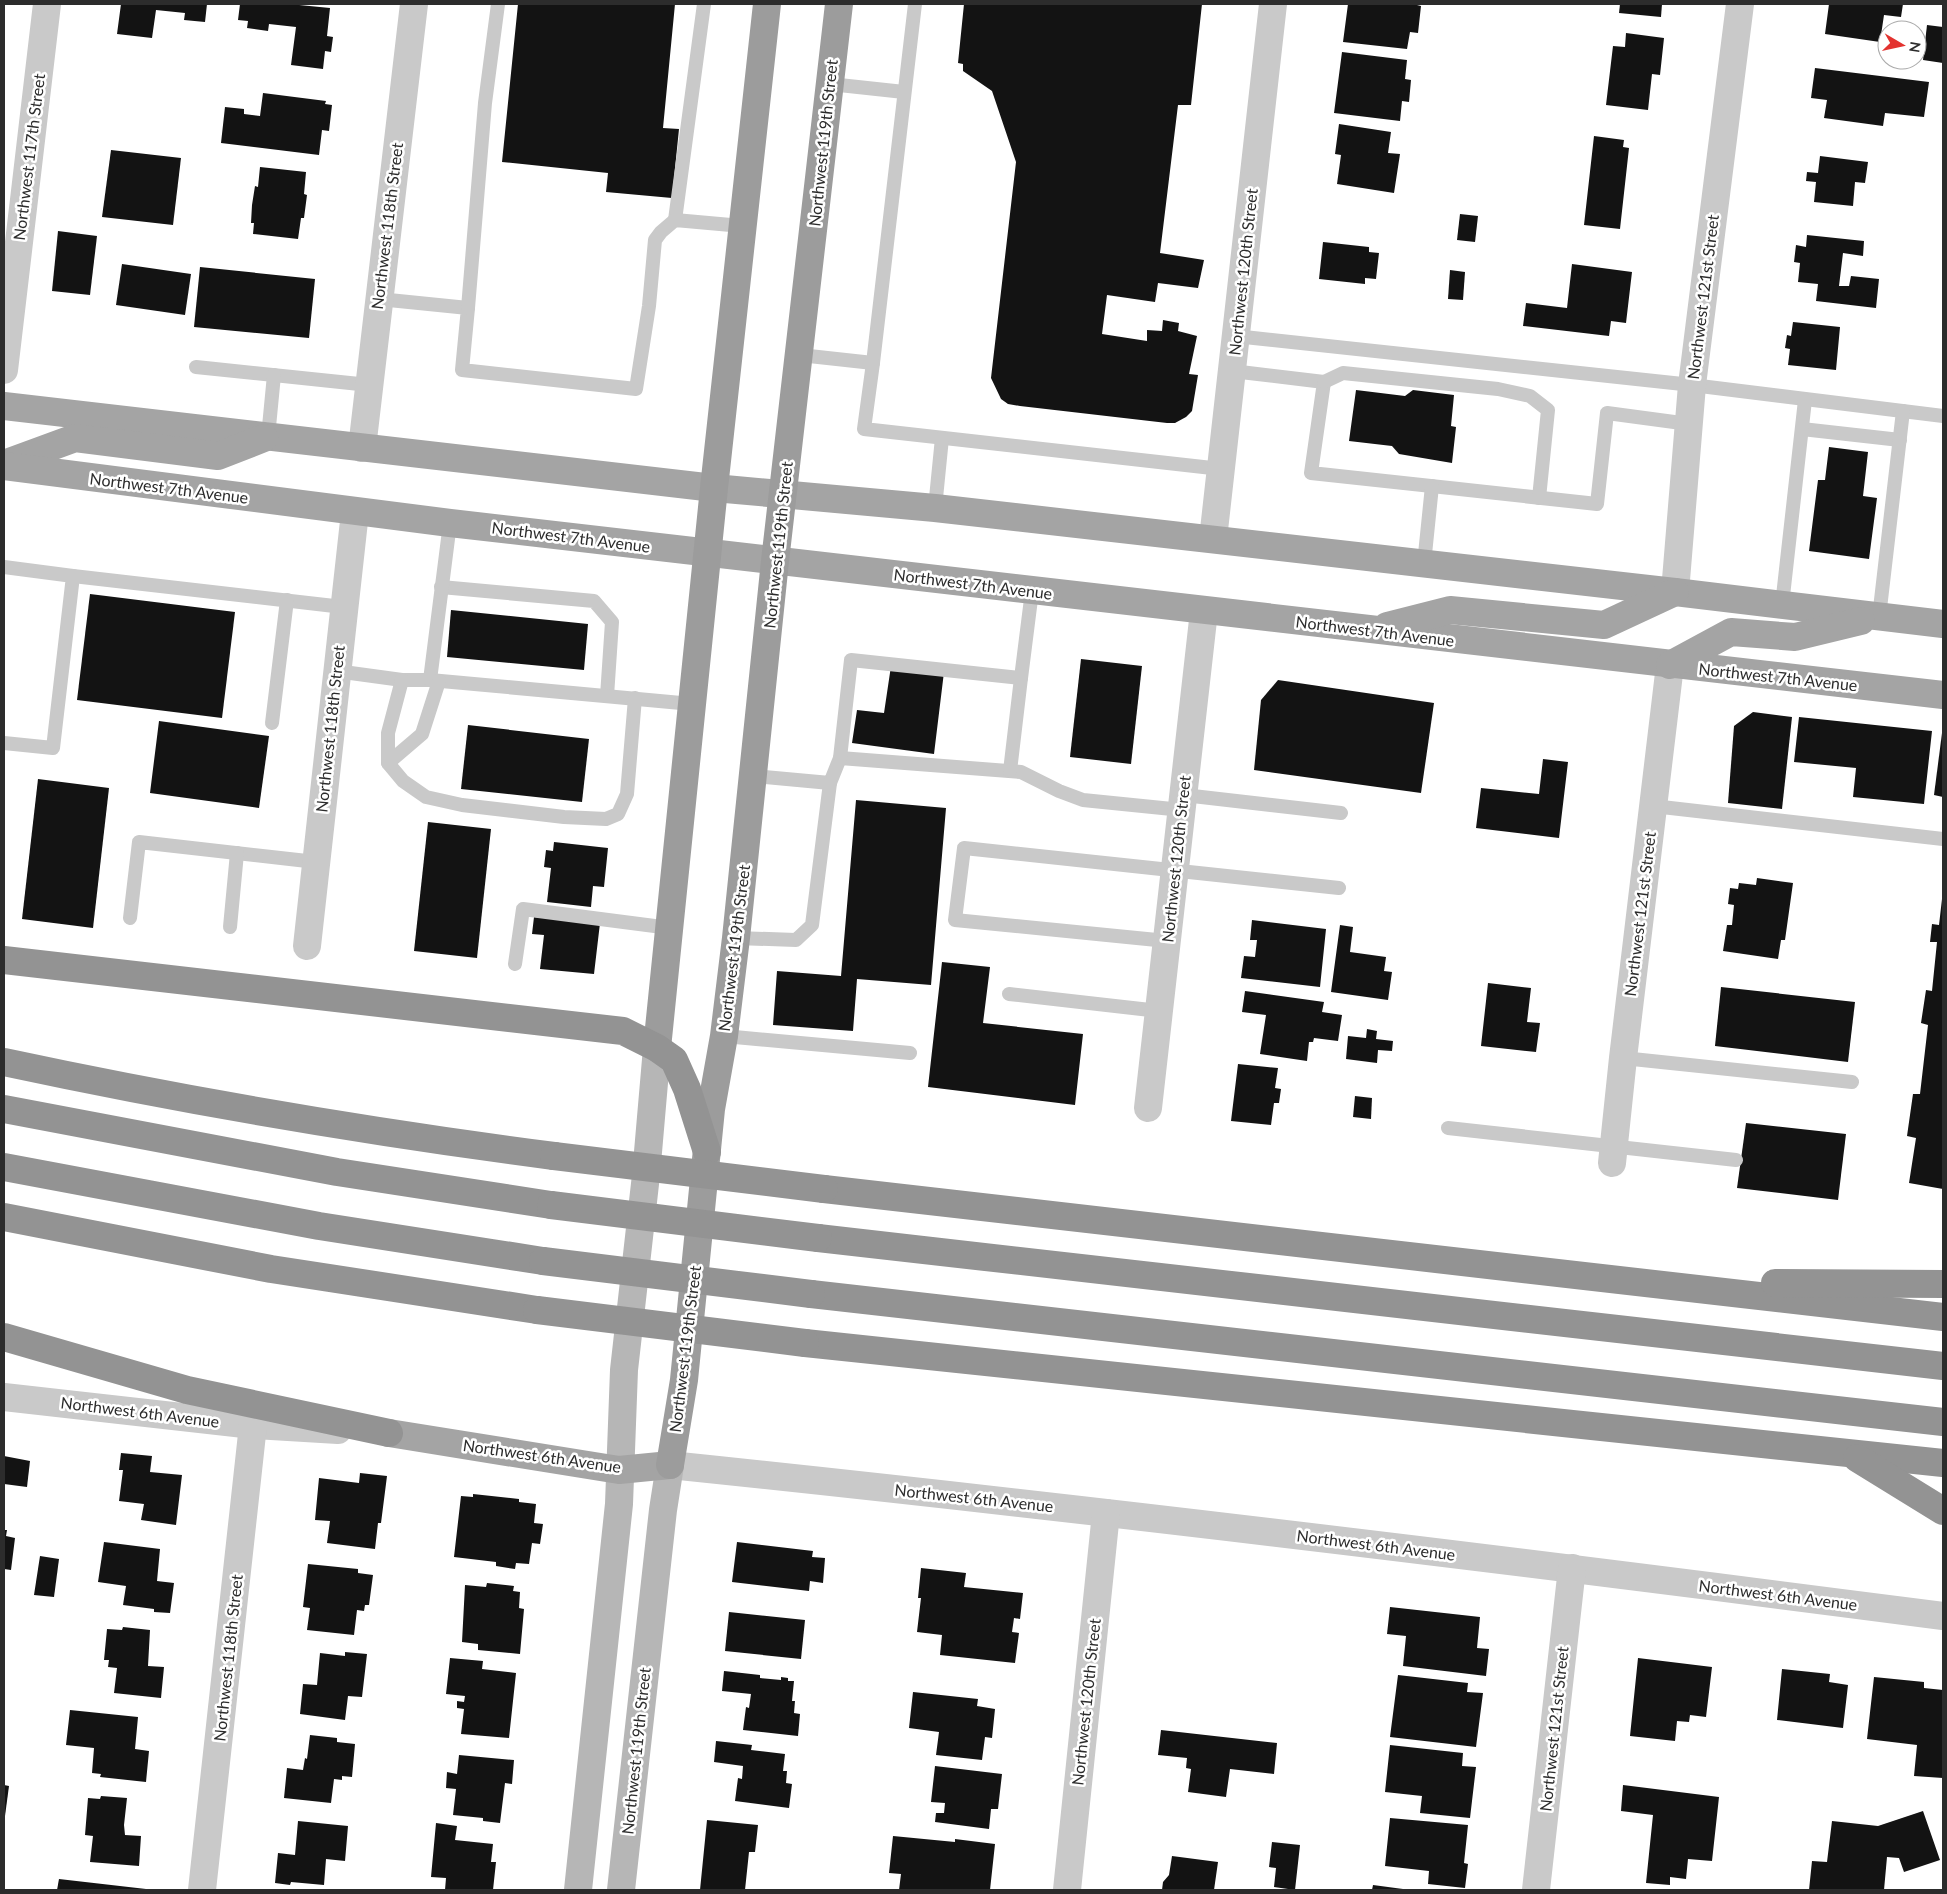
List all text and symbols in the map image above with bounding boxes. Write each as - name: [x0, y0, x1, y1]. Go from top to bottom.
- north arrow: [1877, 20, 1927, 70]
- text: N: [1906, 40, 1925, 54]
- street label: Northwest 119th Street: [804, 58, 841, 227]
- street label: Northwest 117th Street: [9, 72, 48, 241]
- street label: Northwest 118th Street: [367, 141, 406, 310]
- street label: Northwest 120th Street: [1224, 187, 1261, 356]
- street label: Northwest 121st Street: [1683, 213, 1722, 380]
- street label: Northwest 119th Street: [759, 460, 796, 629]
- street label: Northwest 7th Avenue: [89, 468, 249, 507]
- street label: Northwest 7th Avenue: [491, 517, 651, 556]
- street label: Northwest 7th Avenue: [893, 564, 1053, 603]
- street label: Northwest 7th Avenue: [1295, 611, 1455, 650]
- street label: Northwest 118th Street: [311, 644, 348, 813]
- street label: Northwest 7th Avenue: [1698, 659, 1858, 694]
- street label: Northwest 120th Street: [1157, 774, 1194, 943]
- street label: Northwest 121st Street: [1620, 830, 1659, 997]
- street label: Northwest 119th Street: [714, 863, 753, 1032]
- street label: Northwest 119th Street: [665, 1264, 704, 1433]
- street label: Northwest 6th Avenue: [60, 1392, 220, 1431]
- street label: Northwest 6th Avenue: [462, 1435, 622, 1476]
- street label: Northwest 6th Avenue: [894, 1480, 1054, 1515]
- street label: Northwest 6th Avenue: [1296, 1525, 1456, 1564]
- street label: Northwest 118th Street: [209, 1573, 246, 1742]
- street label: Northwest 6th Avenue: [1698, 1575, 1858, 1614]
- street label: Northwest 120th Street: [1067, 1617, 1104, 1786]
- street label: Northwest 121st Street: [1535, 1645, 1572, 1812]
- street label: Northwest 119th Street: [617, 1666, 654, 1835]

